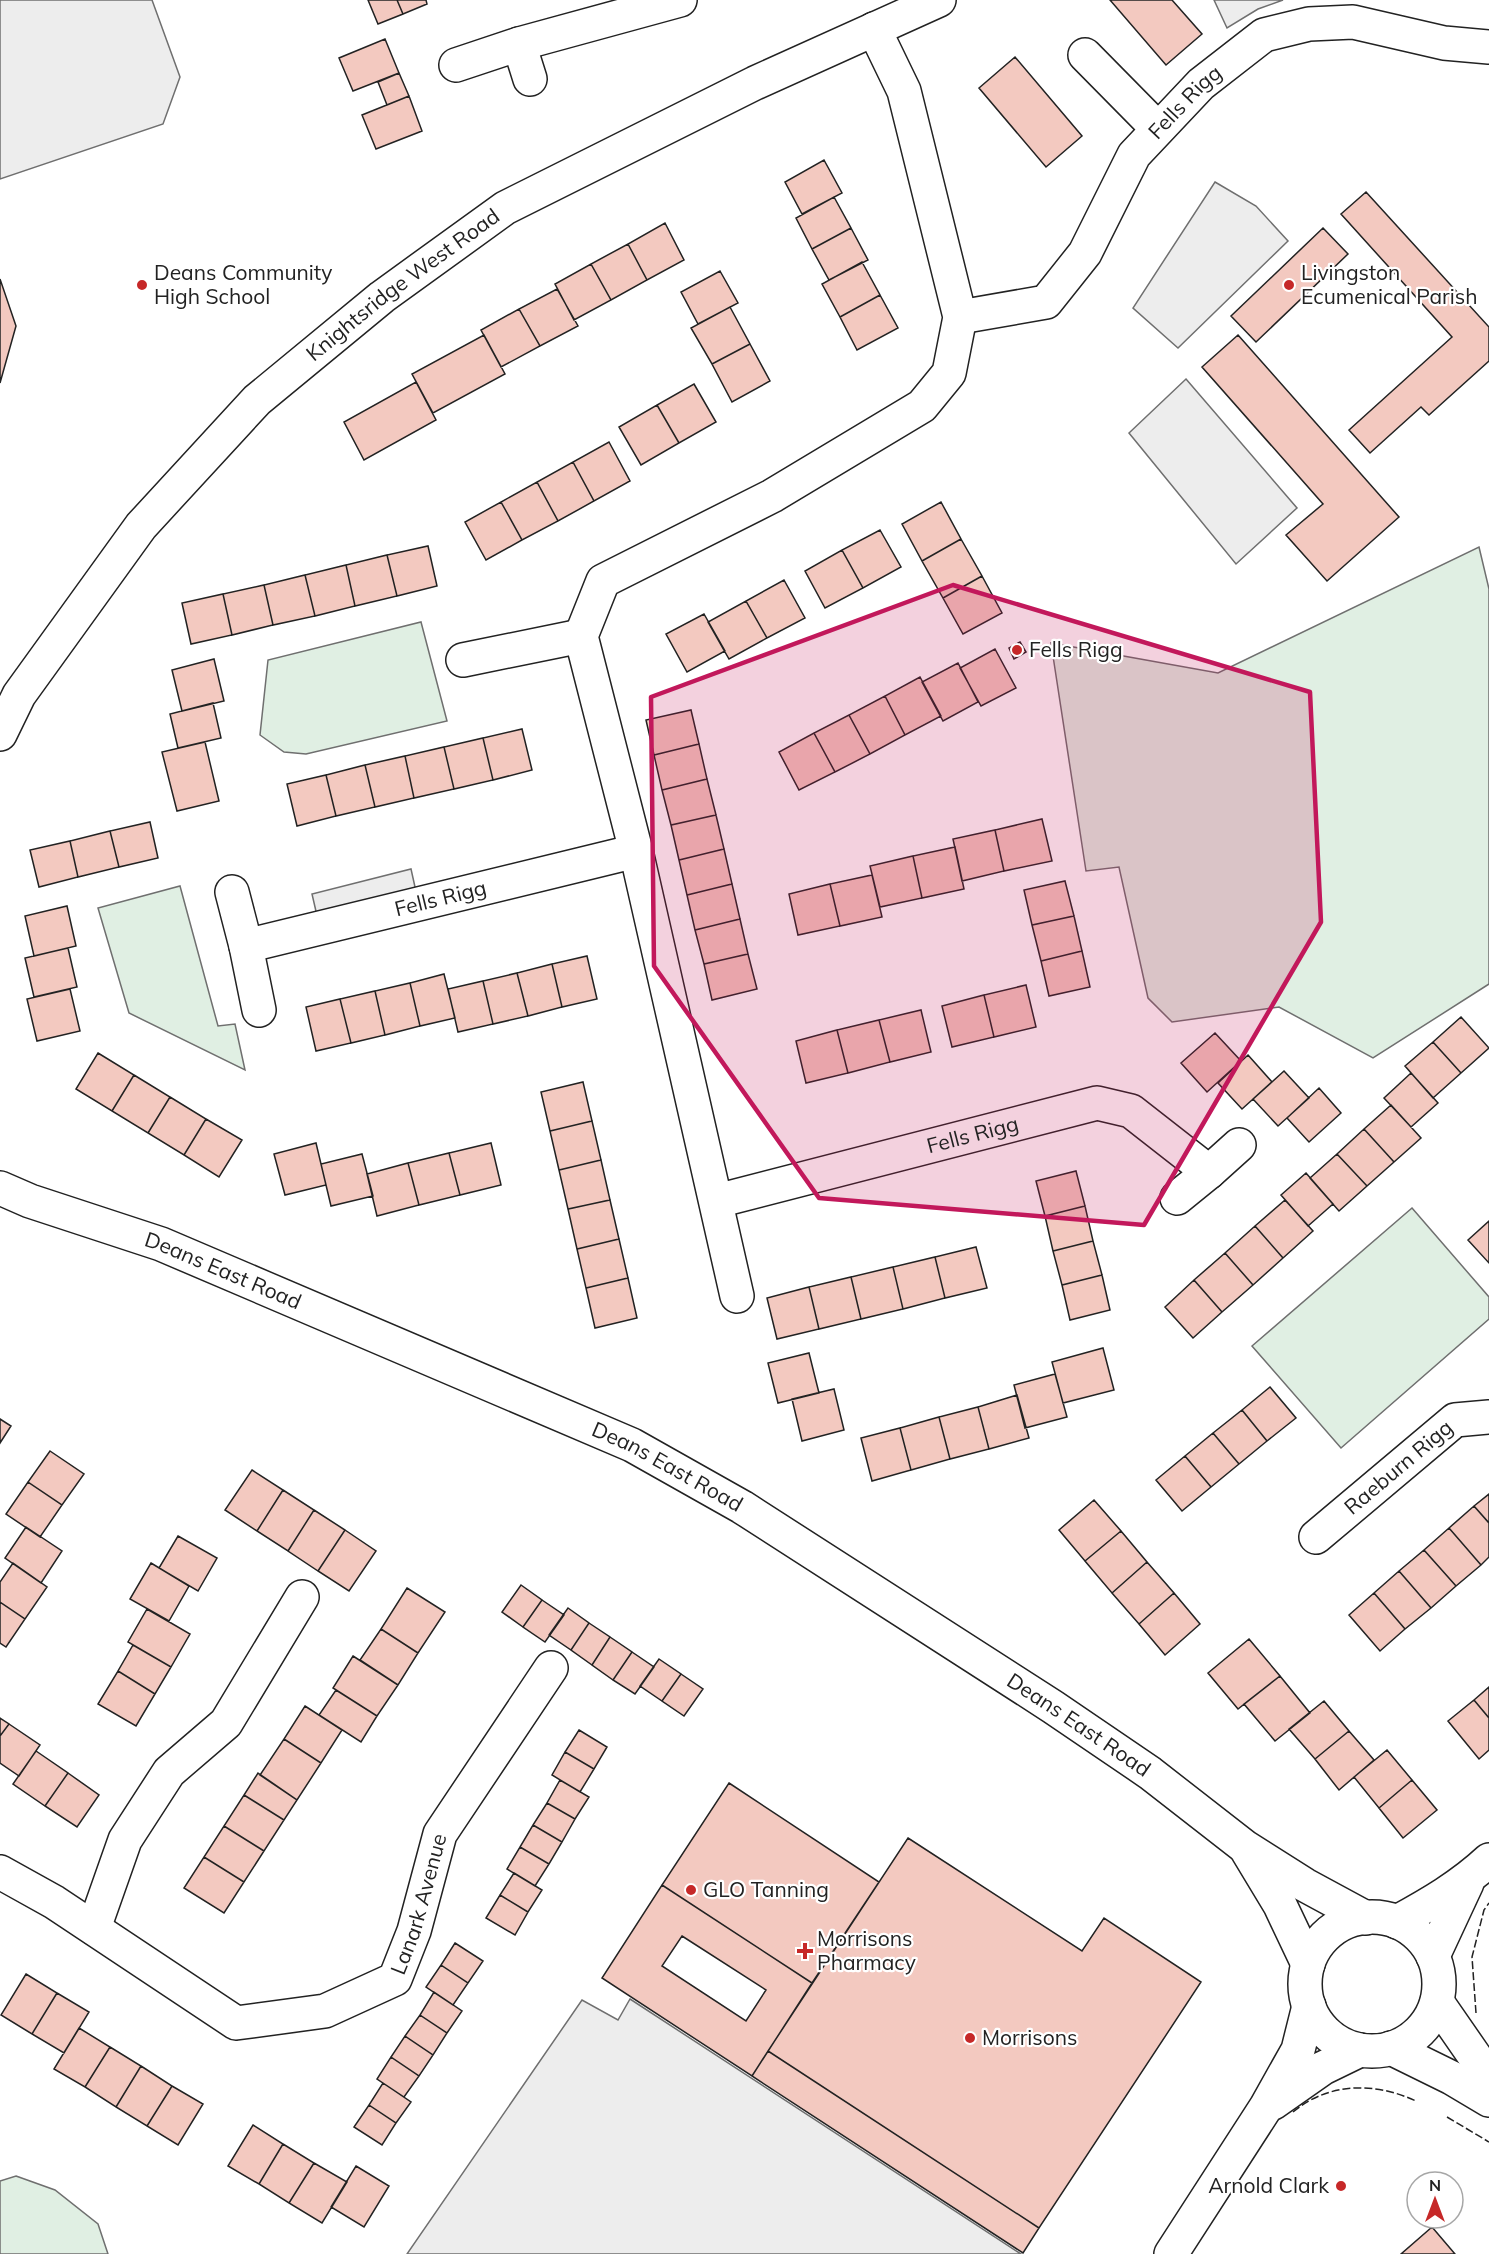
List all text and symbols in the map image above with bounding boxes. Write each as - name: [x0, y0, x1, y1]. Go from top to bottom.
- street label: Fells Rigg: [1142, 59, 1226, 144]
- street label: Knightsridge West Road: [300, 202, 504, 366]
- place label: Deans Community High School: [154, 259, 332, 309]
- place label: Livingston Ecumenical Parish: [1301, 259, 1477, 309]
- marker: Deans Community High School: [135, 278, 149, 292]
- marker: Livingston Ecumenical Parish: [1282, 278, 1296, 292]
- place label: Fells Rigg: [1029, 636, 1123, 662]
- marker: Fells Rigg: [1010, 643, 1024, 657]
- street label: Fells Rigg: [392, 874, 489, 921]
- street label: Fells Rigg: [924, 1110, 1021, 1158]
- street label: Deans East Road: [142, 1226, 306, 1314]
- street label: Raeburn Rigg: [1339, 1414, 1457, 1520]
- street label: Deans East Road: [588, 1415, 748, 1517]
- street label: Deans East Road: [1002, 1667, 1156, 1782]
- street label: Lanark Avenue: [384, 1830, 452, 1978]
- place label: GLO Tanning: [703, 1876, 829, 1902]
- marker: GLO Tanning: [684, 1883, 698, 1897]
- place label: Morrisons Pharmacy: [817, 1925, 916, 1975]
- marker: Morrisons Pharmacy: [798, 1944, 812, 1958]
- place label: Morrisons: [982, 2024, 1077, 2050]
- marker: Morrisons: [963, 2031, 977, 2045]
- north arrow: [1405, 2170, 1465, 2230]
- place label: Arnold Clark: [1208, 2172, 1329, 2198]
- text: N: [1429, 2175, 1441, 2195]
- marker: Arnold Clark: [1334, 2179, 1348, 2193]

